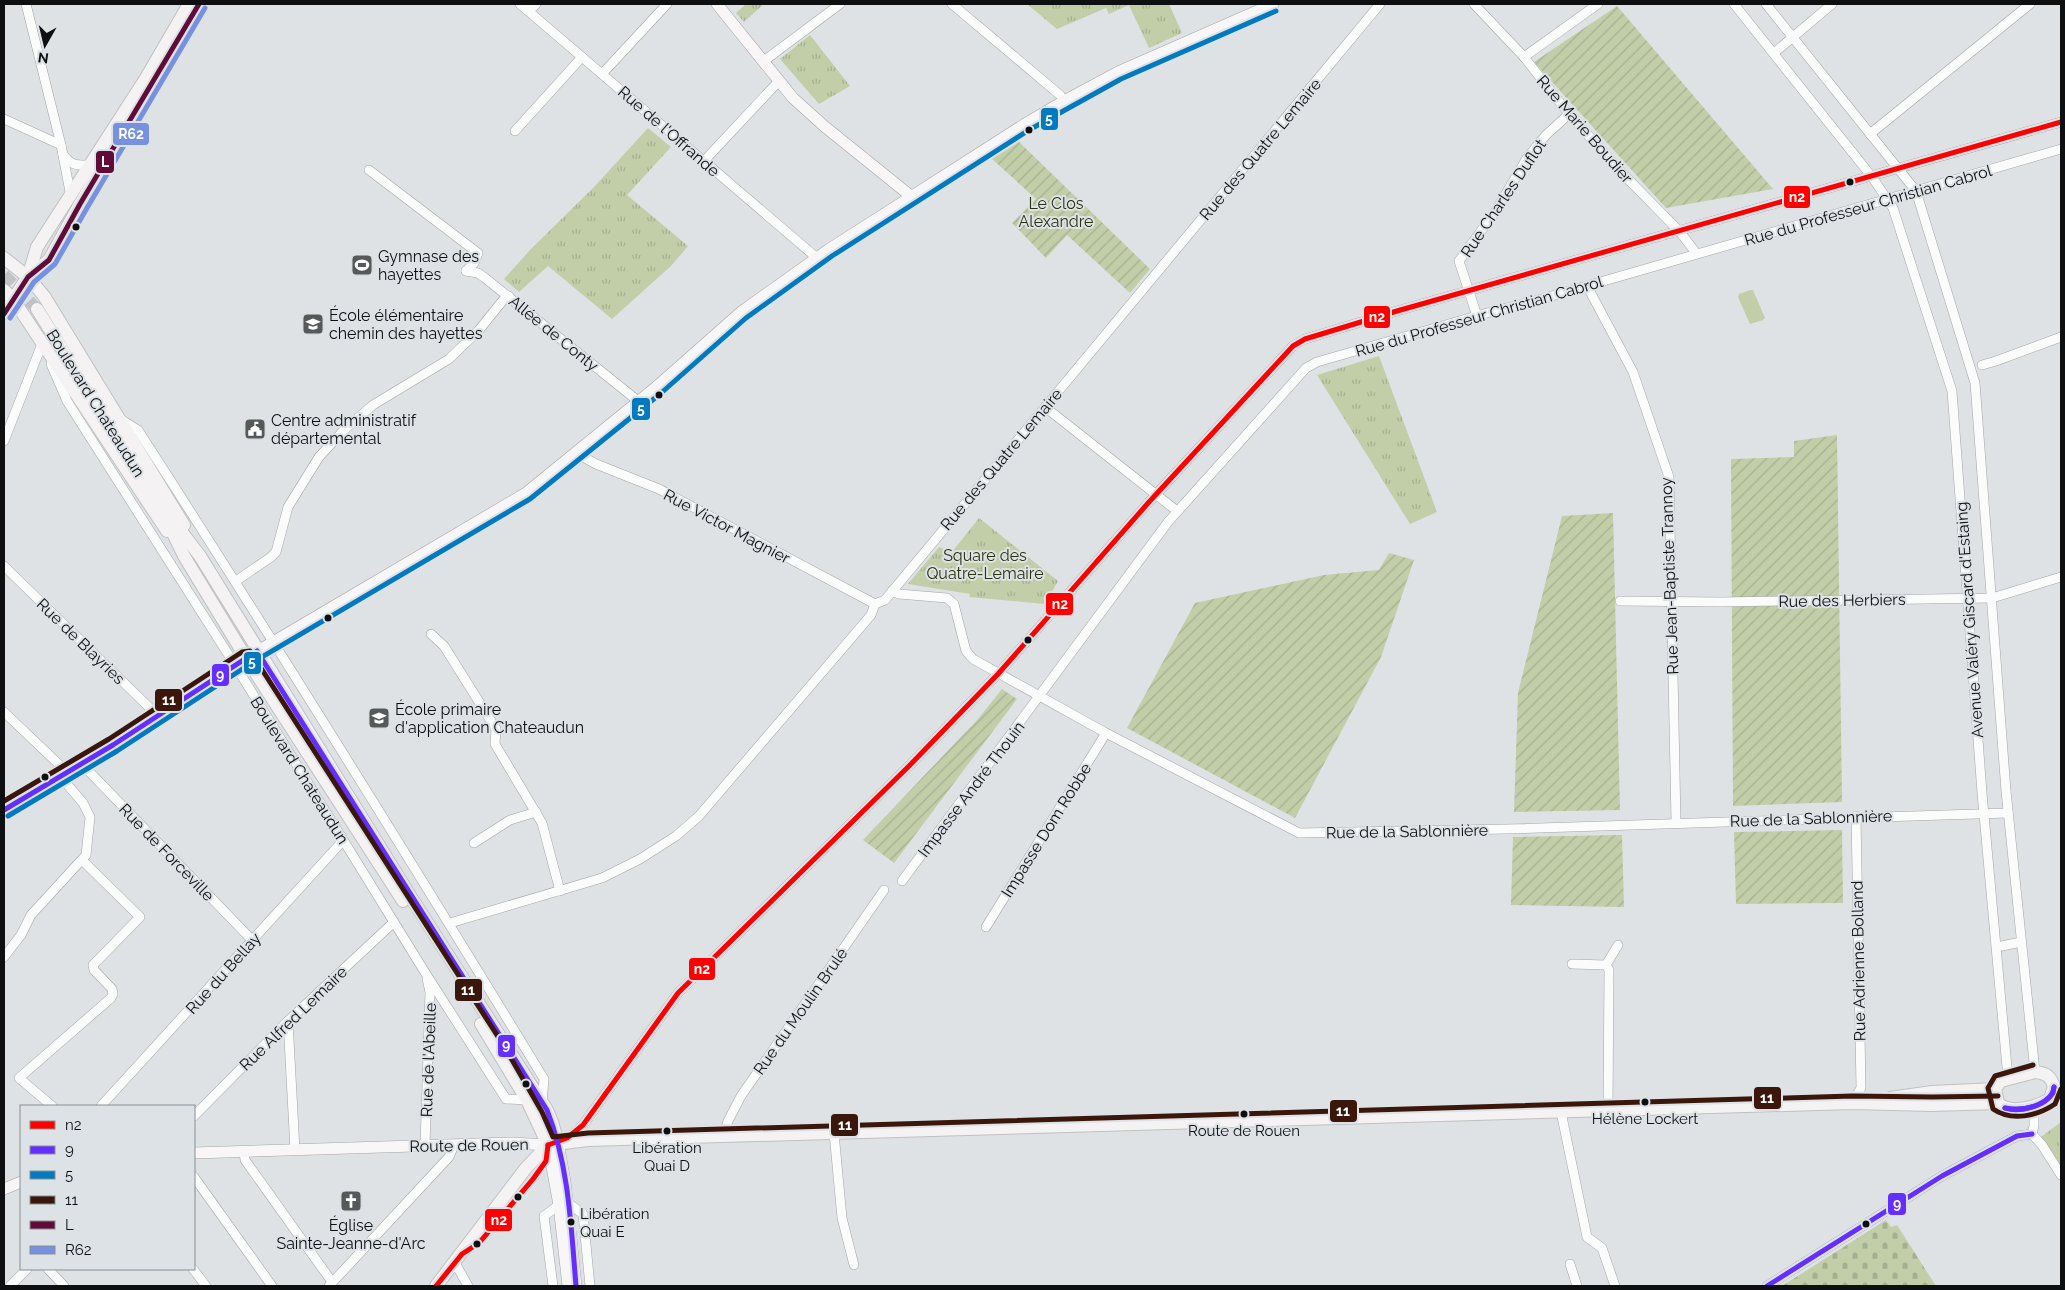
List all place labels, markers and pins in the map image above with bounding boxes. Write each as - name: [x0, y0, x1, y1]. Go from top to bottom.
- unlabelled marker: [1024, 125, 1034, 135]
- unlabelled marker: [1845, 177, 1855, 187]
- unlabelled marker: [71, 222, 81, 232]
- place label: Gymnase des hayettes: [378, 247, 479, 284]
- sports icon: Gymnase des hayettes: [350, 253, 374, 277]
- place label: École élémentaire chemin des hayettes: [329, 305, 483, 343]
- school or university icon: École élémentaire chemin des hayettes: [301, 312, 325, 336]
- unlabelled marker: [654, 390, 664, 400]
- place label: Centre administratif départemental: [271, 411, 417, 448]
- public building icon: Centre administratif départemental: [243, 417, 267, 441]
- unlabelled marker: [323, 613, 333, 623]
- unlabelled marker: [1023, 635, 1033, 645]
- place label: École primaire d'application Chateaudun: [395, 699, 584, 737]
- school or university icon: École primaire d'application Chateaudun: [367, 706, 391, 730]
- unlabelled marker: [40, 772, 50, 782]
- unlabelled marker: [521, 1079, 531, 1089]
- marker: Hélène Lockert: [1640, 1097, 1650, 1107]
- marker: Route de Rouen: [1239, 1109, 1249, 1119]
- place label: Hélène Lockert: [1592, 1110, 1698, 1128]
- place label: Route de Rouen: [1188, 1122, 1300, 1140]
- marker: Libération Quai D: [662, 1126, 672, 1136]
- place label: Libération Quai D: [632, 1139, 702, 1175]
- church icon: Église Sainte-Jeanne-d'Arc: [339, 1189, 363, 1213]
- unlabelled marker: [513, 1192, 523, 1202]
- place label: Libération Quai E: [580, 1205, 649, 1241]
- place label: Église Sainte-Jeanne-d'Arc: [276, 1215, 426, 1253]
- marker: Libération Quai E: [566, 1217, 576, 1227]
- unlabelled marker: [1861, 1219, 1871, 1229]
- unlabelled marker: [472, 1239, 482, 1249]

